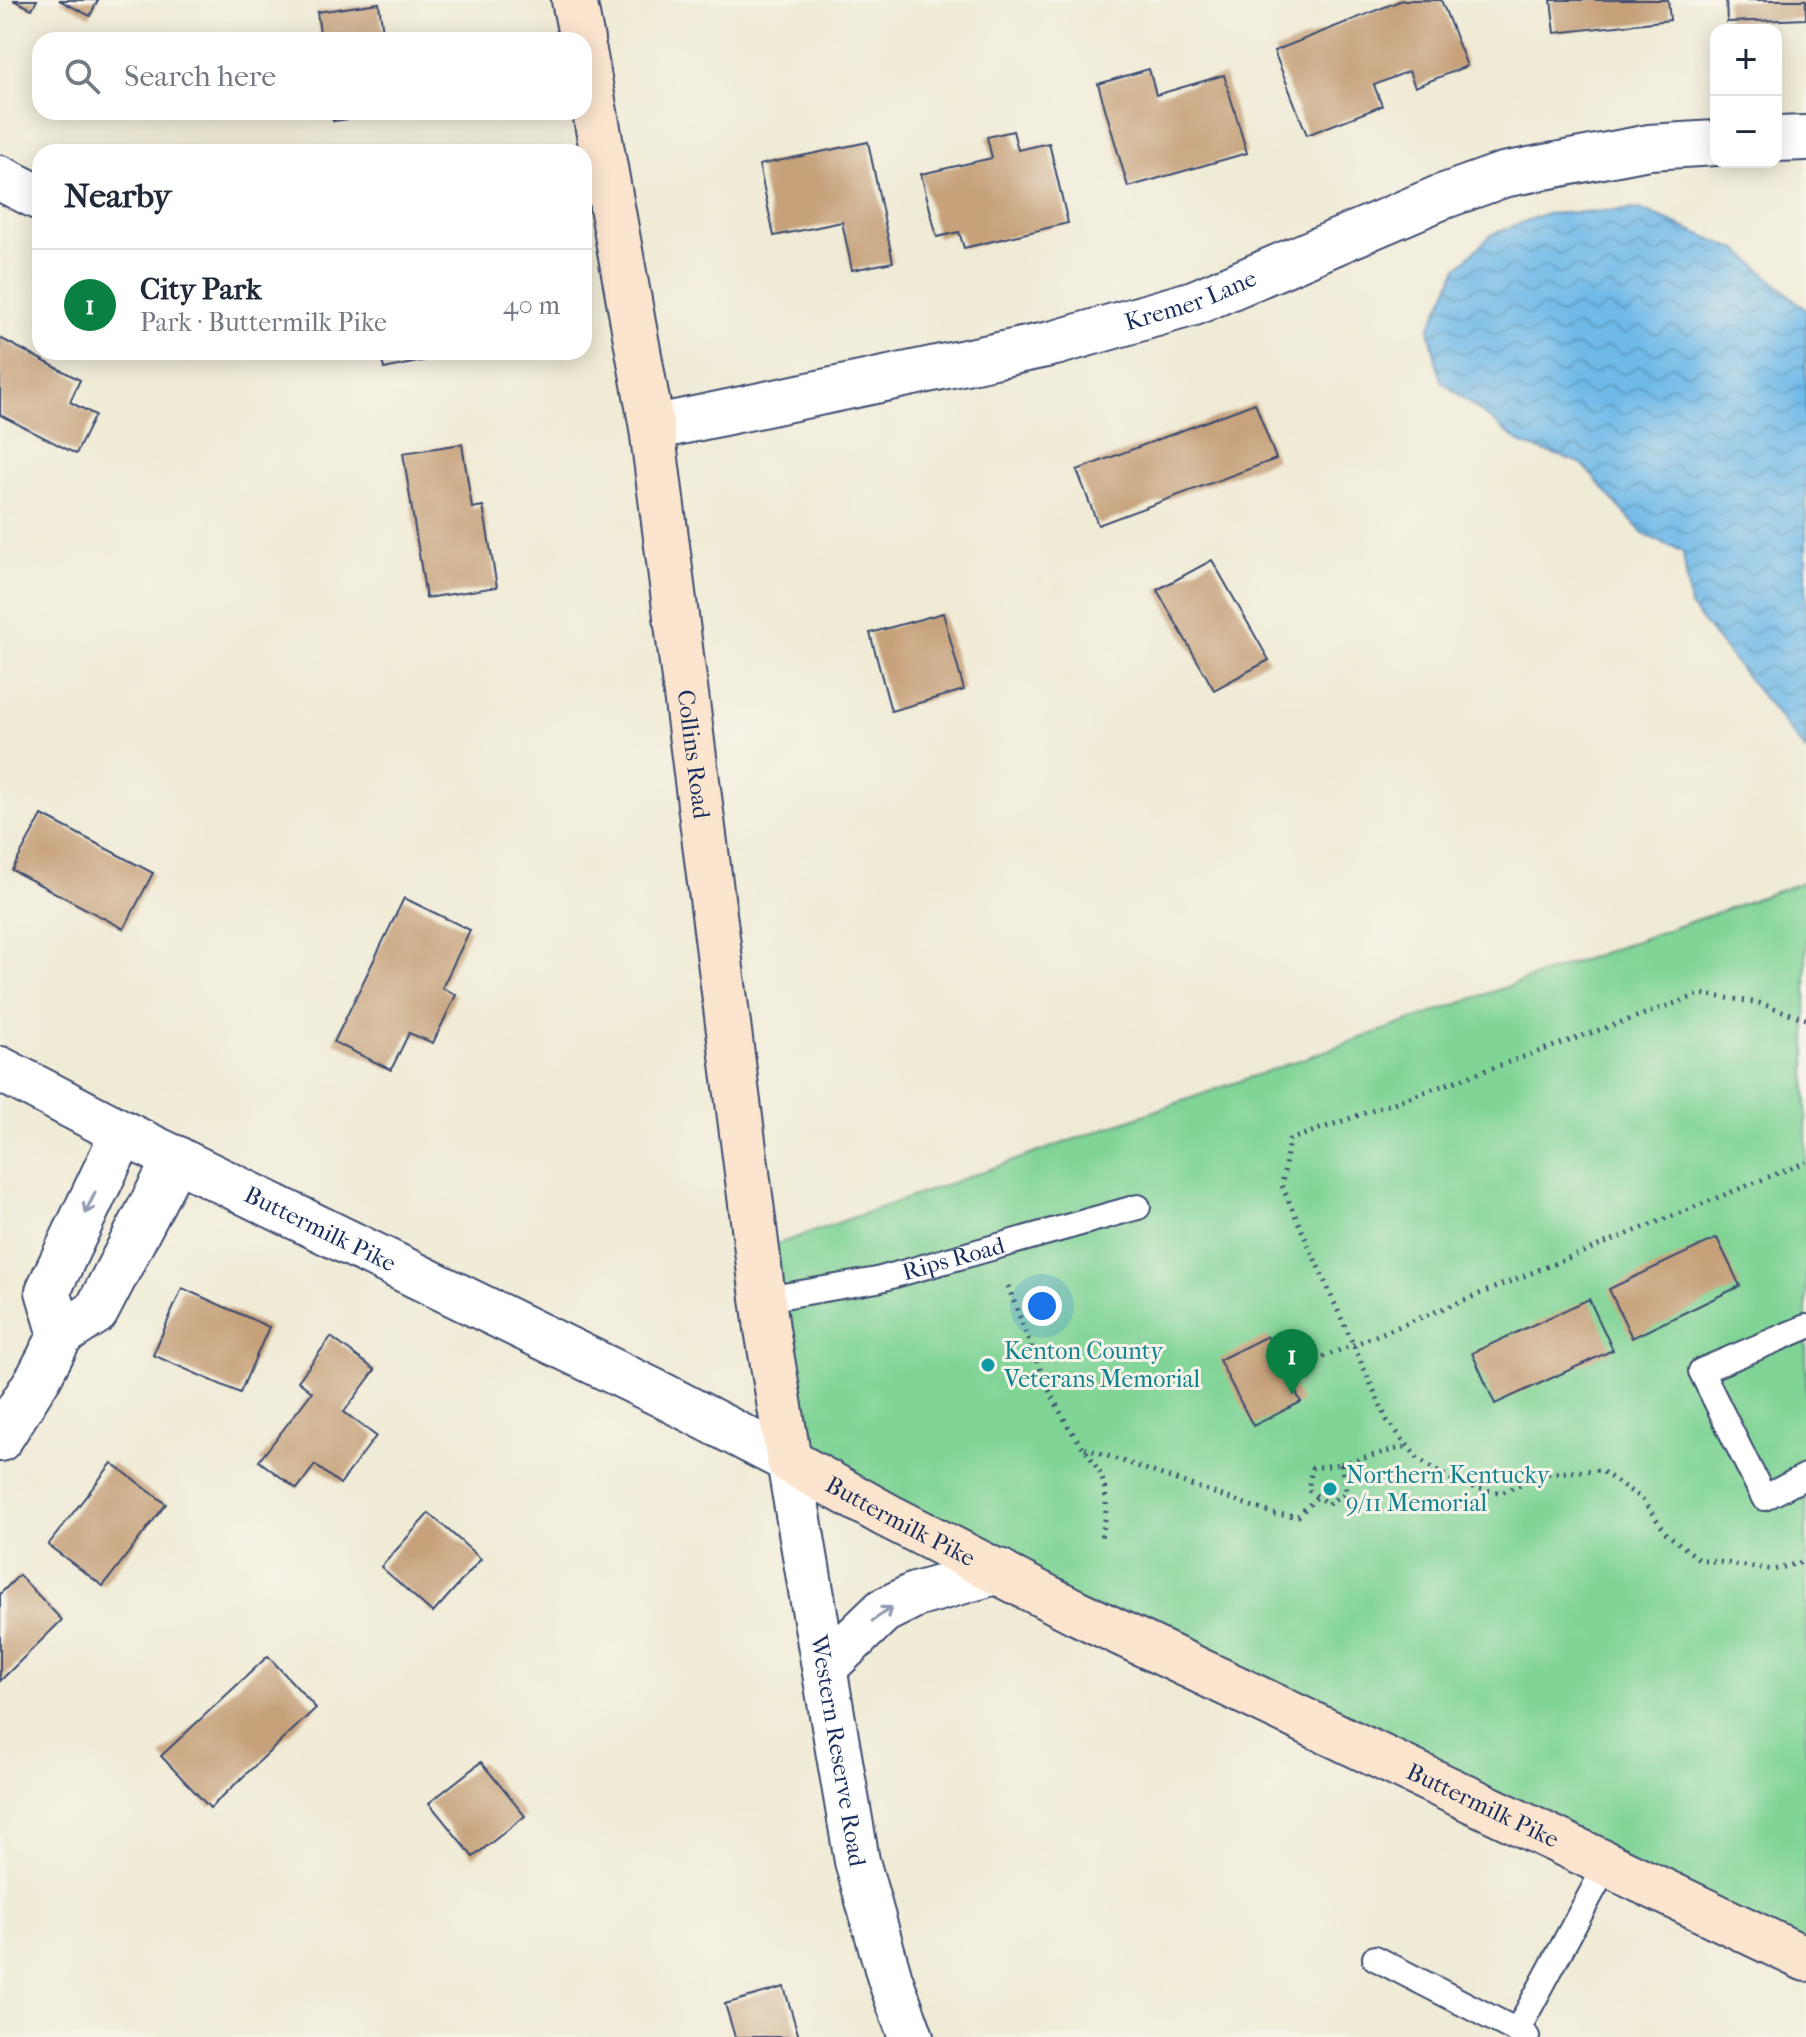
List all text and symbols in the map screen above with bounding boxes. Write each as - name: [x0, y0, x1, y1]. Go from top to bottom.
- map controls: [1710, 24, 1782, 168]
- button: +: [1710, 24, 1782, 96]
- search box: [32, 32, 592, 120]
- icon: search: [60, 54, 104, 98]
- text: Search here: [124, 59, 276, 94]
- button: −: [1710, 96, 1782, 168]
- text: Nearby: [64, 176, 171, 216]
- street label: Kremer Lane: [1121, 264, 1261, 336]
- text: City Park: [140, 272, 261, 307]
- text: 1: [85, 290, 95, 321]
- text: 40 m: [503, 290, 560, 321]
- text: Park · Buttermilk Pike: [140, 307, 387, 338]
- street label: Collins Road: [672, 688, 716, 821]
- street label: Buttermilk Pike: [240, 1180, 401, 1278]
- one-way arrow: [82, 1191, 97, 1215]
- street label: Rips Road: [899, 1231, 1009, 1286]
- your location: [1022, 1286, 1062, 1326]
- pin: 1: [1266, 1329, 1318, 1395]
- place label: Kenton County Veterans Memorial: [1003, 1337, 1201, 1393]
- marker: Kenton County Veterans Memorial: [979, 1356, 997, 1374]
- place label: Northern Kentucky 9/11 Memorial: [1346, 1461, 1551, 1517]
- street label: Buttermilk Pike: [821, 1470, 980, 1572]
- marker: Northern Kentucky 9/11 Memorial: [1321, 1480, 1339, 1498]
- one-way arrow: [871, 1606, 892, 1623]
- street label: Western Reserve Road: [805, 1632, 872, 1870]
- street label: Buttermilk Pike: [1402, 1757, 1563, 1854]

